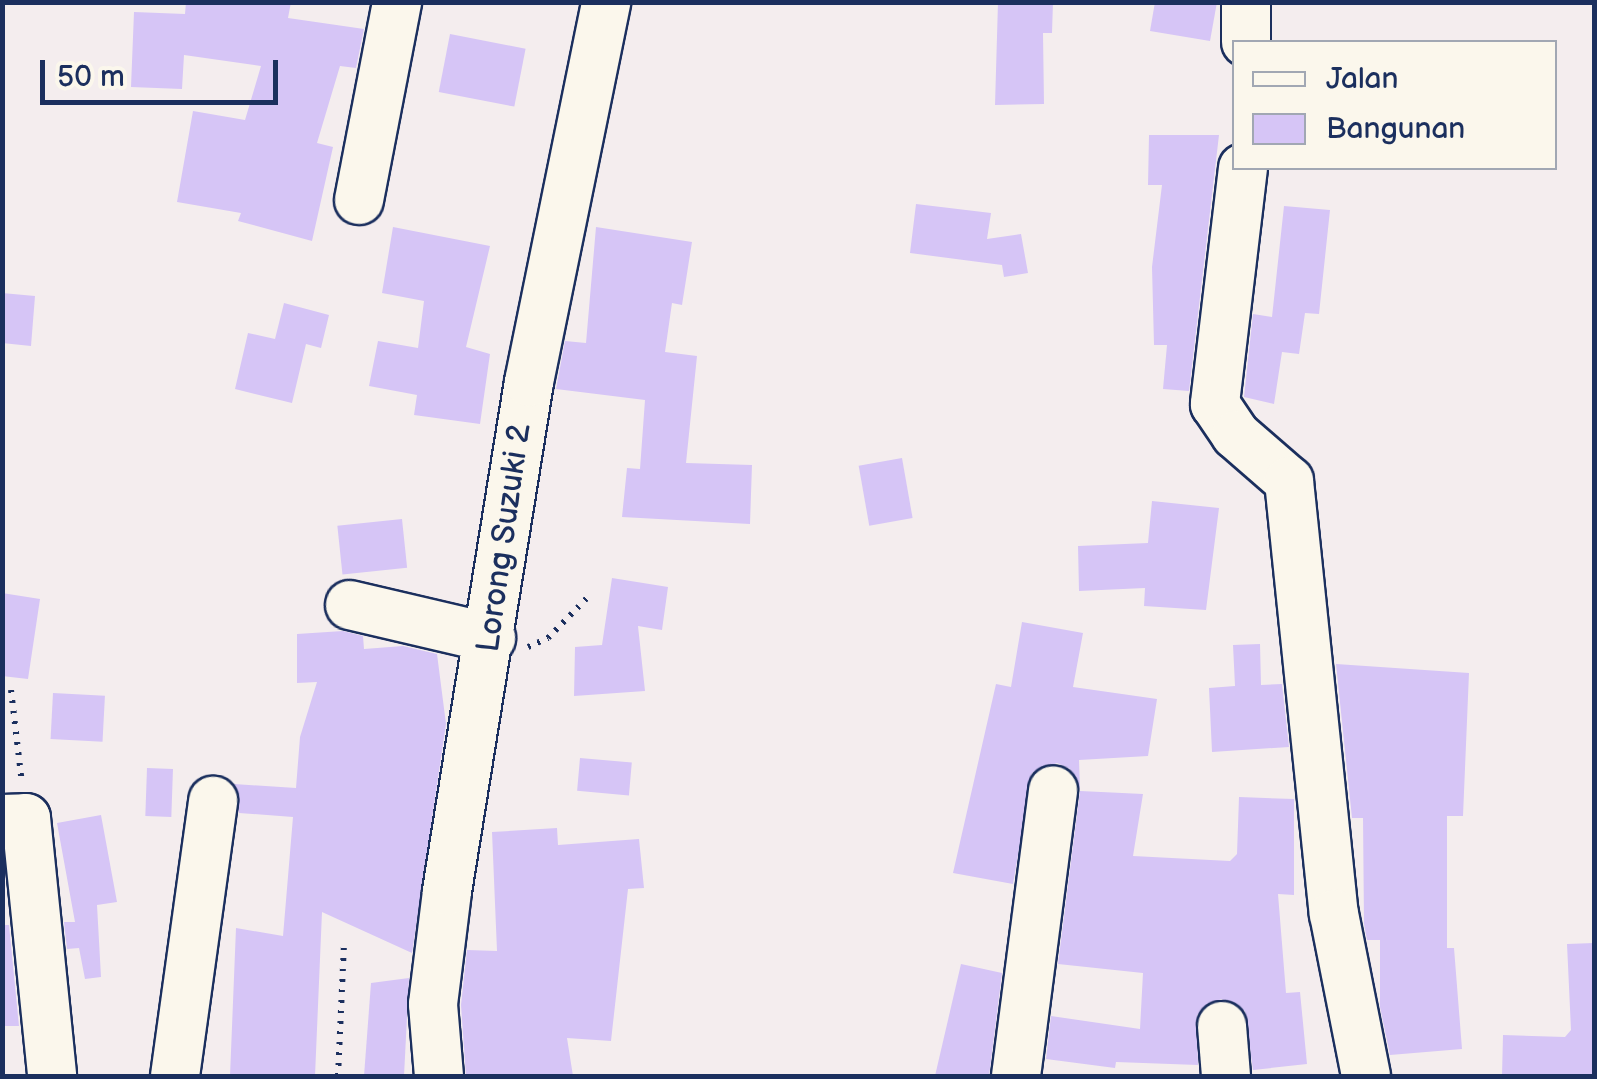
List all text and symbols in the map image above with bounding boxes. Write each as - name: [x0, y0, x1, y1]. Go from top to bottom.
- scale bar: [45, 40, 282, 102]
- legend: [1232, 40, 1557, 170]
- text: 50 m: [57, 59, 125, 95]
- text: Jalan: [1326, 61, 1398, 97]
- text: Bangunan: [1326, 111, 1465, 147]
- street label: Lorong Suzuki 2: [470, 421, 540, 655]

